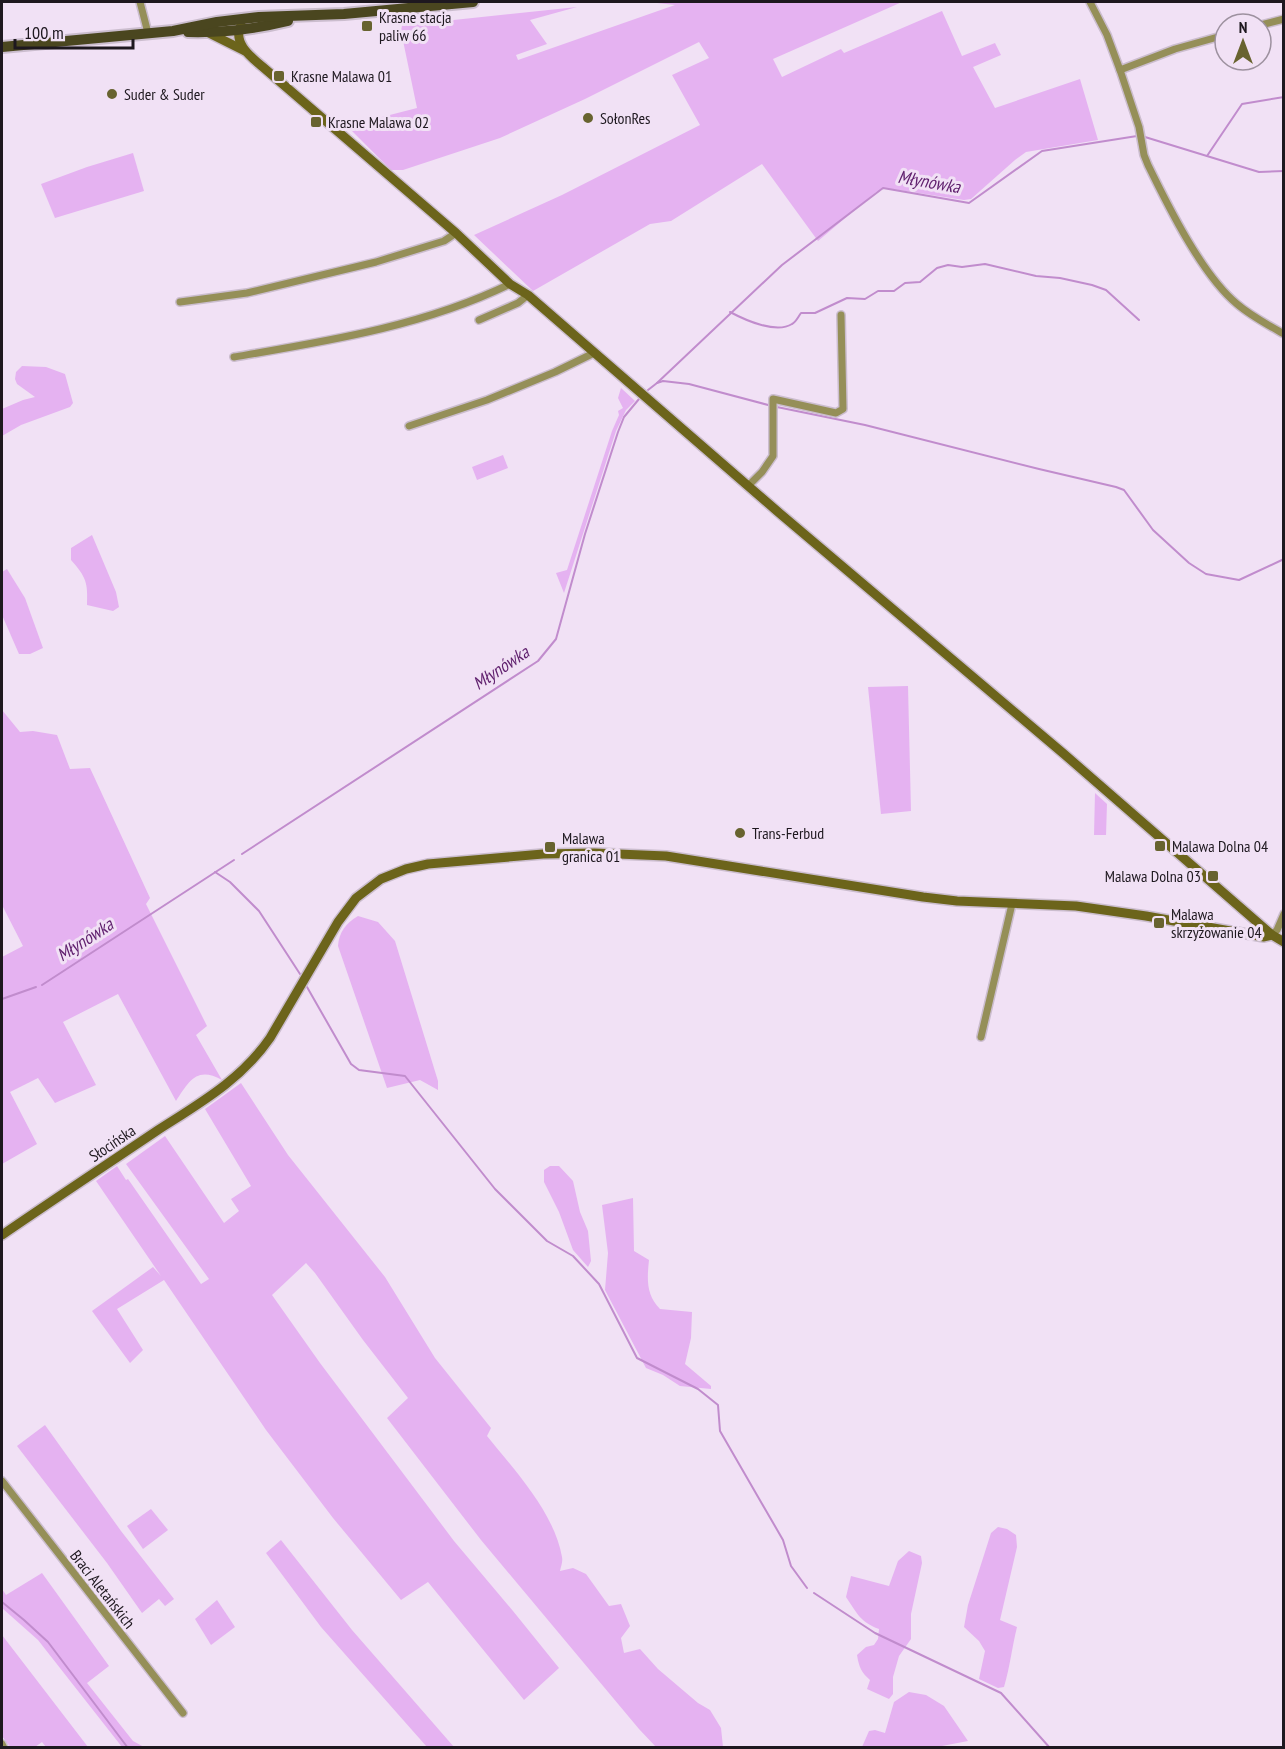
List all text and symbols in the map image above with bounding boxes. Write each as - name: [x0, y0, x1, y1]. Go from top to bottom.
- place label: Krasne stacja paliw 66: [379, 7, 452, 45]
- scale bar: [15, 12, 134, 50]
- north arrow: [1213, 12, 1273, 72]
- text: N: [1239, 17, 1247, 37]
- marker: Krasne stacja paliw 66: [360, 19, 374, 33]
- text: 100 m: [24, 21, 64, 44]
- place label: Krasne Malawa 01: [291, 66, 392, 86]
- marker: Krasne Malawa 01: [272, 69, 286, 83]
- place label: Suder & Suder: [124, 84, 205, 104]
- marker: Suder & Suder: [105, 87, 119, 101]
- place label: SołonRes: [600, 108, 651, 128]
- marker: SołonRes: [581, 111, 595, 125]
- place label: Krasne Malawa 02: [328, 112, 429, 132]
- marker: Krasne Malawa 02: [309, 115, 323, 129]
- water label: Młynówka: [896, 165, 963, 198]
- water label: Młynówka: [468, 640, 534, 695]
- place label: Trans-Ferbud: [752, 823, 824, 843]
- marker: Trans-Ferbud: [733, 826, 747, 840]
- place label: Malawa granica 01: [562, 828, 620, 866]
- place label: Malawa Dolna 04: [1172, 836, 1268, 856]
- marker: Malawa Dolna 04: [1153, 839, 1167, 853]
- marker: Malawa granica 01: [543, 840, 557, 854]
- place label: Malawa Dolna 03: [1105, 866, 1201, 886]
- marker: Malawa Dolna 03: [1206, 869, 1220, 883]
- place label: Malawa skrzyżowanie 04: [1171, 904, 1262, 942]
- water label: Młynówka: [52, 912, 118, 966]
- marker: Malawa skrzyżowanie 04: [1152, 916, 1166, 930]
- street label: Słocińska: [85, 1120, 139, 1166]
- street label: Braci Aletańskich: [66, 1546, 140, 1632]

